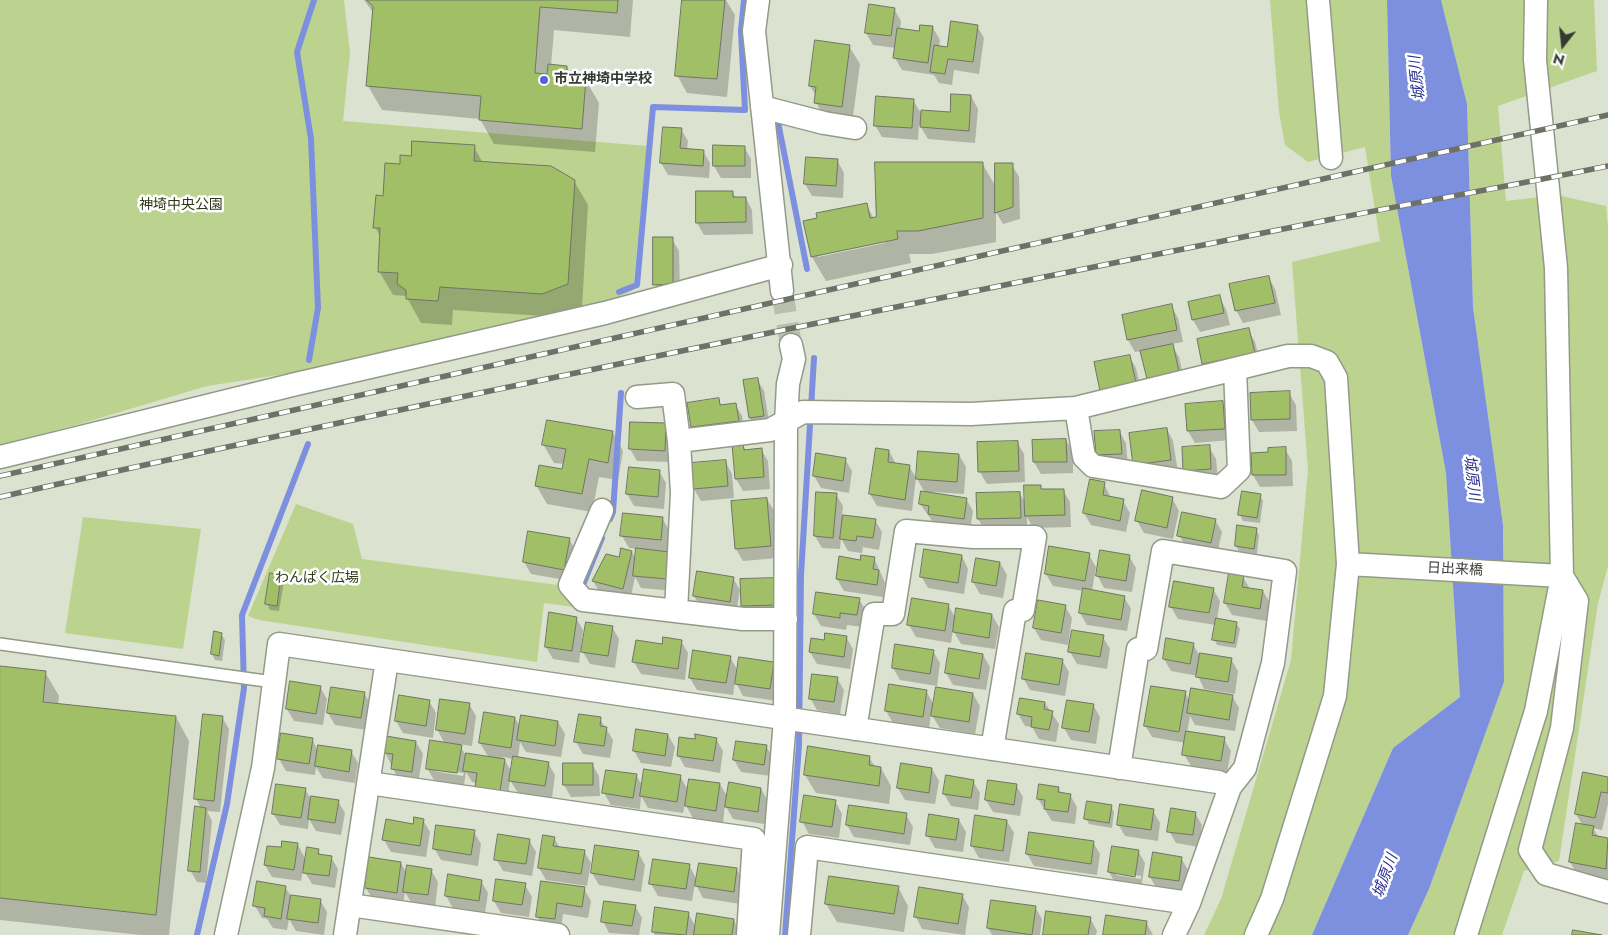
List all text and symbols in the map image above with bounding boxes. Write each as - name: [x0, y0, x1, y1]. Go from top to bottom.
- north arrow: [1538, 20, 1588, 70]
- text: N: [1551, 48, 1567, 71]
- water label: 城原川: [1407, 55, 1429, 101]
- place label: 市立神埼中学校: [554, 72, 652, 88]
- marker: 市立神埼中学校: [538, 74, 550, 86]
- park label: 神埼中央公園: [139, 198, 223, 214]
- water label: 城原川: [1459, 455, 1483, 501]
- street label: 日出来橋: [1427, 560, 1483, 580]
- park label: わんぱく広場: [275, 571, 359, 587]
- water label: 城原川: [1370, 852, 1402, 900]

